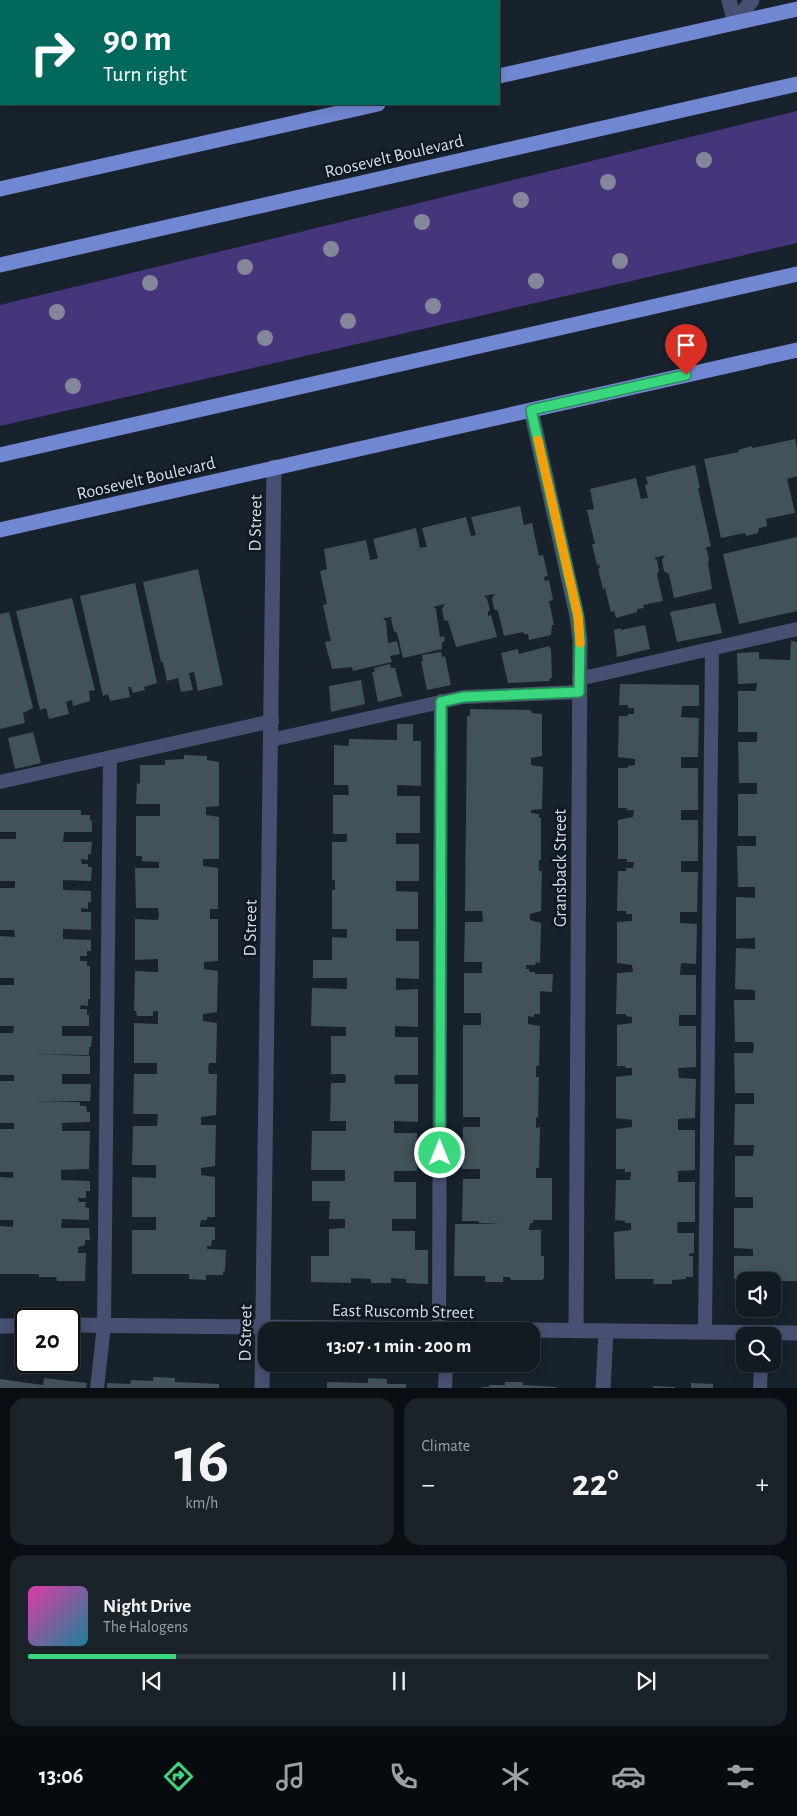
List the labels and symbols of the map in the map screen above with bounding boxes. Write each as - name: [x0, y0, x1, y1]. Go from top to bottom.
- street label: Roosevelt Boulevard: [323, 132, 465, 182]
- pin: [665, 324, 707, 375]
- street label: Roosevelt Boulevard: [75, 454, 217, 504]
- street label: D Street: [247, 494, 265, 552]
- street label: Gransback Street: [552, 809, 570, 927]
- street label: D Street: [242, 899, 260, 957]
- position arrow: [413, 1126, 465, 1178]
- street label: East Ruscomb Street: [332, 1302, 474, 1322]
- street label: D Street: [237, 1304, 255, 1362]
- speed limit sign: 20: [15, 1308, 80, 1373]

